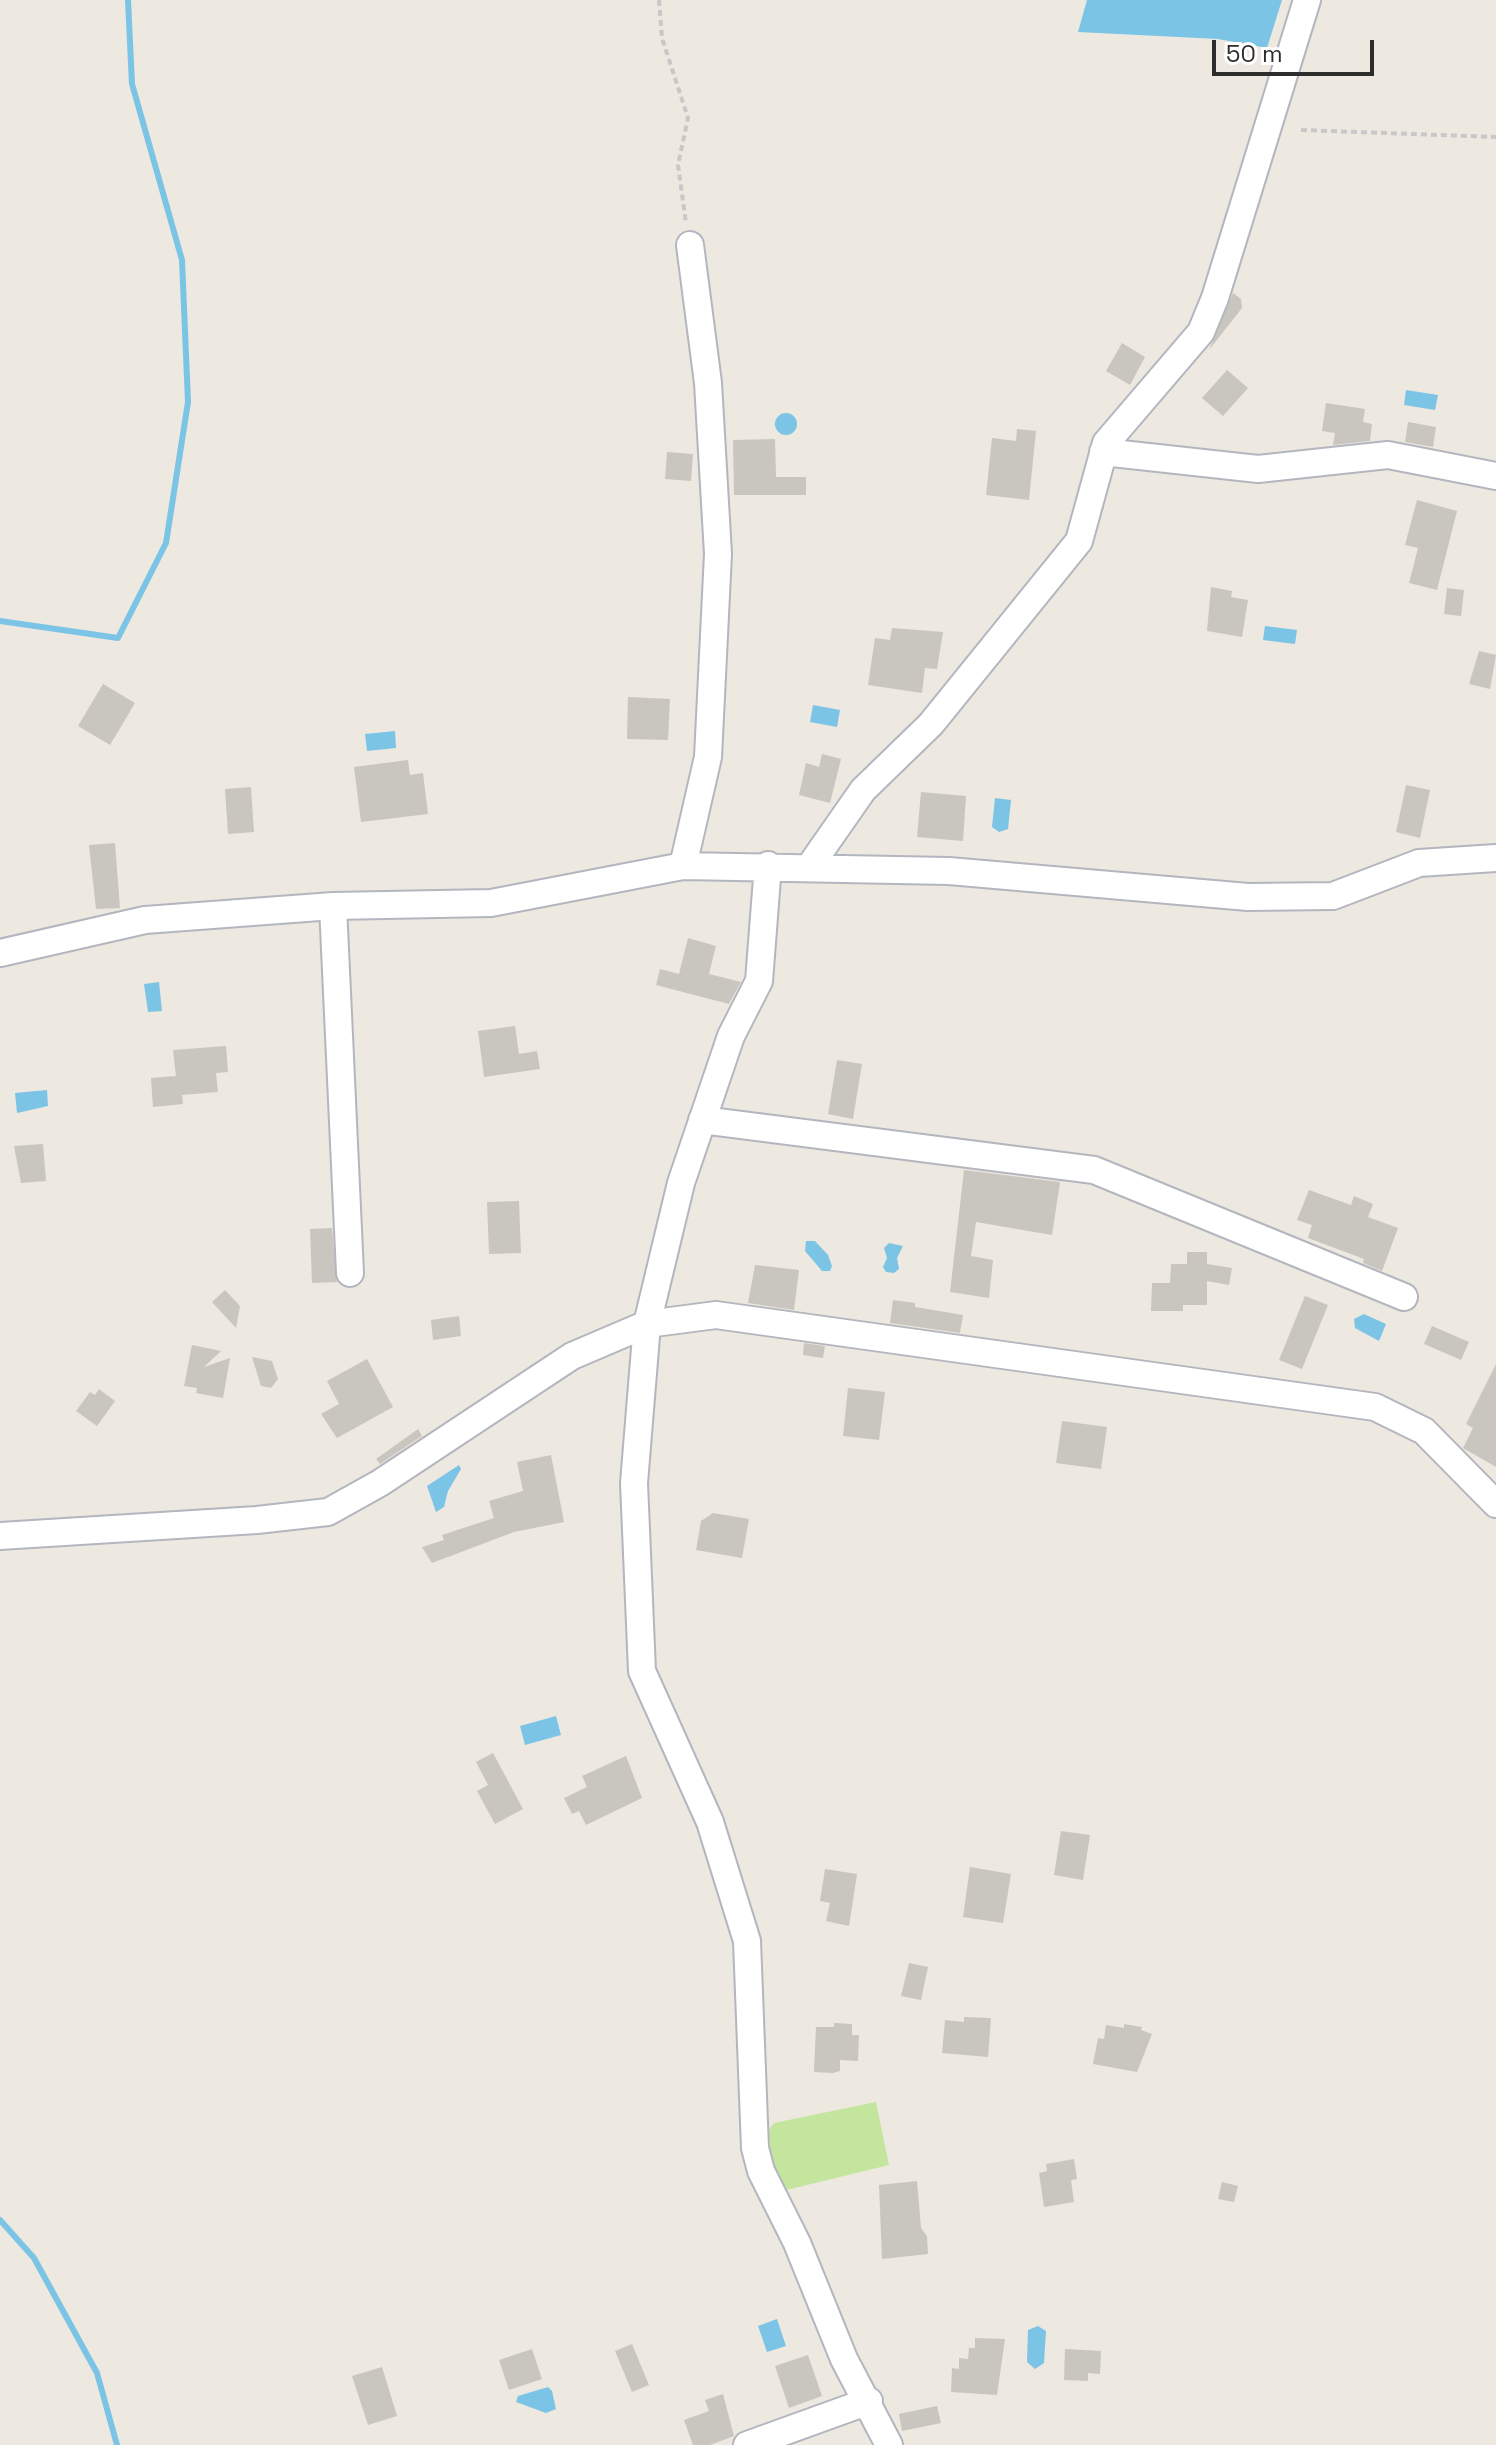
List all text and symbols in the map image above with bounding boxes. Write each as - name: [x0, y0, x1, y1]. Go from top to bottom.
- scale bar: [1216, 24, 1378, 74]
- text: 50 m: [1226, 38, 1283, 69]

